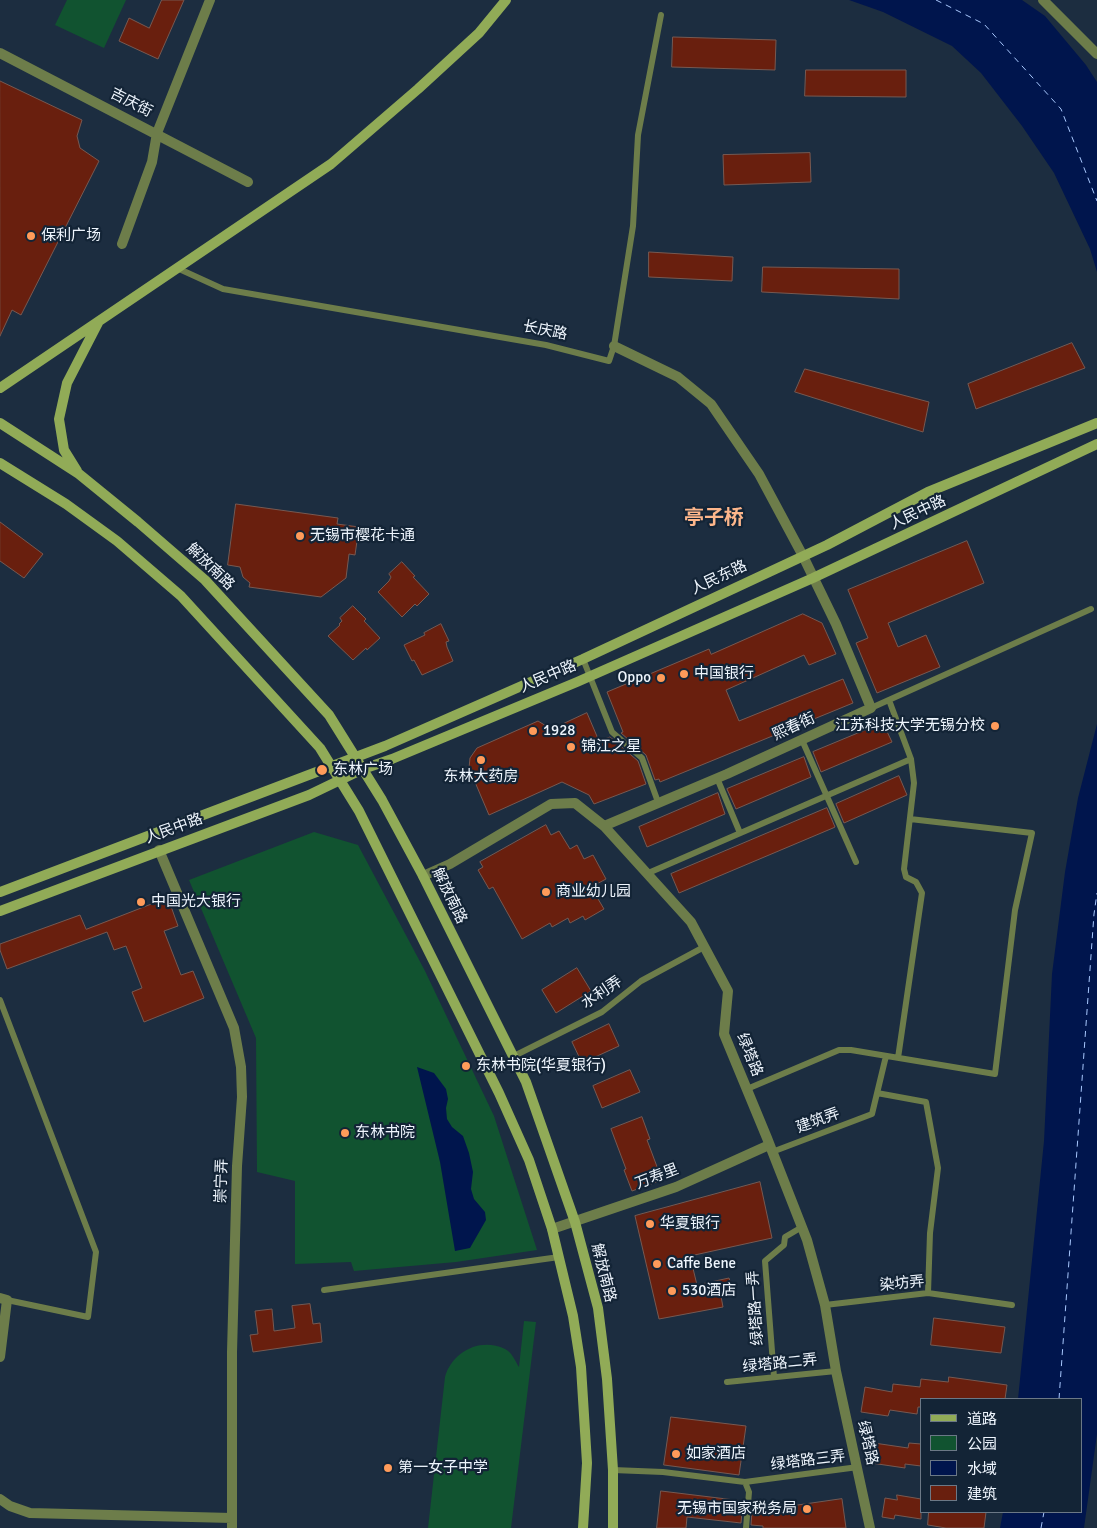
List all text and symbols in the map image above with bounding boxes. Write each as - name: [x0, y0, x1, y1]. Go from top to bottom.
- street label: 吉庆街: [107, 85, 155, 121]
- place label: 保利广场: [41, 227, 101, 245]
- marker: 保利广场: [25, 230, 37, 242]
- street label: 长庆路: [521, 318, 569, 344]
- street label: 人民中路: [887, 492, 949, 534]
- district label: 亭子桥: [684, 507, 744, 531]
- place label: 无锡市樱花卡通: [310, 527, 415, 545]
- marker: 无锡市樱花卡通: [294, 530, 306, 542]
- street label: 解放南路: [182, 540, 238, 594]
- street label: 人民东路: [688, 557, 750, 599]
- street label: 人民中路: [517, 657, 579, 697]
- place label: 中国银行: [694, 665, 754, 683]
- marker: 中国银行: [678, 668, 690, 680]
- place label: Oppo: [617, 669, 651, 687]
- marker: Oppo: [655, 672, 667, 684]
- street label: 熙春街: [770, 709, 818, 745]
- place label: 江苏科技大学无锡分校: [835, 717, 985, 735]
- marker: 江苏科技大学无锡分校: [989, 720, 1001, 732]
- place label: 1928: [543, 722, 575, 740]
- marker: 1928: [527, 725, 539, 737]
- place label: 锦江之星: [581, 738, 641, 756]
- marker: 锦江之星: [565, 741, 577, 753]
- marker: 东林大药房: [475, 754, 487, 766]
- place label: 东林广场: [333, 761, 393, 779]
- marker: 东林广场: [315, 763, 329, 777]
- place label: 东林大药房: [444, 768, 518, 786]
- street label: 人民中路: [143, 810, 205, 848]
- street label: 解放南路: [428, 865, 470, 927]
- place label: 商业幼儿园: [556, 883, 631, 901]
- marker: 商业幼儿园: [540, 886, 552, 898]
- place label: 中国光大银行: [151, 893, 241, 911]
- marker: 中国光大银行: [135, 896, 147, 908]
- street label: 水利弄: [578, 973, 626, 1013]
- street label: 绿塔路: [732, 1031, 766, 1079]
- place label: 东林书院(华夏银行): [476, 1057, 606, 1075]
- marker: 东林书院(华夏银行): [460, 1060, 472, 1072]
- street label: 建筑弄: [794, 1105, 842, 1137]
- place label: 东林书院: [355, 1124, 415, 1142]
- marker: 东林书院: [339, 1127, 351, 1139]
- street label: 崇宁弄: [212, 1158, 232, 1204]
- street label: 万寿里: [633, 1161, 681, 1193]
- place label: 华夏银行: [660, 1215, 720, 1233]
- marker: 华夏银行: [644, 1218, 656, 1230]
- street label: 解放南路: [587, 1242, 619, 1304]
- place label: Caffe Bene: [667, 1255, 736, 1273]
- marker: Caffe Bene: [651, 1258, 663, 1270]
- street label: 绿塔路一弄: [744, 1270, 768, 1346]
- street label: 染坊弄: [879, 1273, 925, 1295]
- place label: 530酒店: [682, 1282, 736, 1300]
- marker: 530酒店: [666, 1285, 678, 1297]
- street label: 绿塔路二弄: [742, 1351, 818, 1377]
- legend: [920, 1398, 1082, 1513]
- text: 道路: [967, 1410, 997, 1428]
- street label: 绿塔路: [853, 1419, 881, 1467]
- text: 公园: [967, 1435, 997, 1453]
- place label: 如家酒店: [686, 1445, 746, 1463]
- street label: 绿塔路三弄: [770, 1447, 846, 1475]
- marker: 如家酒店: [670, 1448, 682, 1460]
- place label: 第一女子中学: [398, 1459, 488, 1477]
- text: 水域: [967, 1460, 997, 1478]
- marker: 第一女子中学: [382, 1462, 394, 1474]
- text: 建筑: [967, 1485, 997, 1503]
- place label: 无锡市国家税务局: [677, 1500, 797, 1518]
- marker: 无锡市国家税务局: [801, 1503, 813, 1515]

